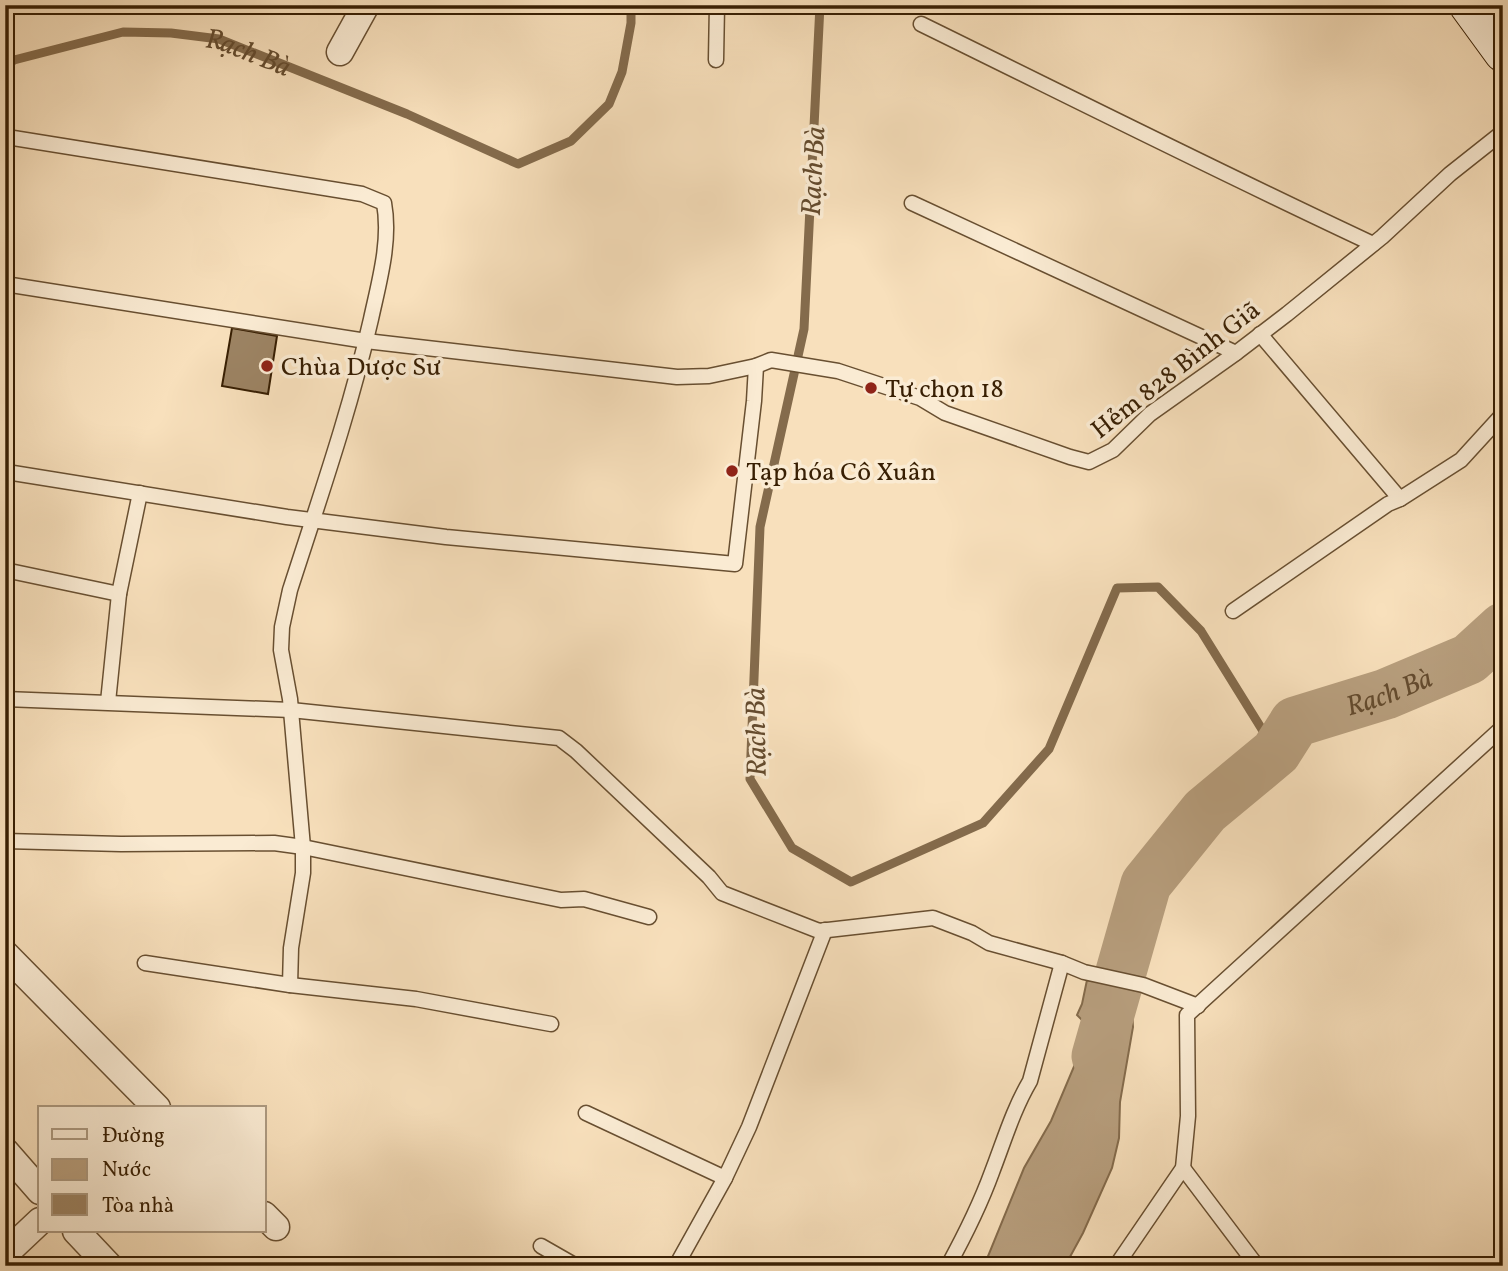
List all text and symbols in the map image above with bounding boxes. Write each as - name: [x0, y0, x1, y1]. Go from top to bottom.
- water label: Rạch Bà: [203, 21, 296, 88]
- water label: Rạch Bà: [793, 125, 836, 217]
- street label: Hẻm 828 Bình Giã: [1084, 293, 1268, 448]
- place label: Chùa Dược Sư: [281, 350, 441, 386]
- marker: Chùa Dược Sư: [259, 358, 275, 374]
- place label: Tự chọn 18: [885, 372, 1004, 408]
- marker: Tự chọn 18: [863, 380, 879, 396]
- place label: Tạp hóa Cô Xuân: [746, 455, 936, 491]
- marker: Tạp hóa Cô Xuân: [724, 463, 740, 479]
- water label: Rạch Bà: [1341, 660, 1439, 727]
- water label: Rạch Bà: [737, 687, 778, 777]
- legend: [38, 1106, 266, 1232]
- text: Đường: [102, 1122, 165, 1151]
- text: Nước: [102, 1156, 151, 1185]
- text: Tòa nhà: [102, 1192, 174, 1221]

